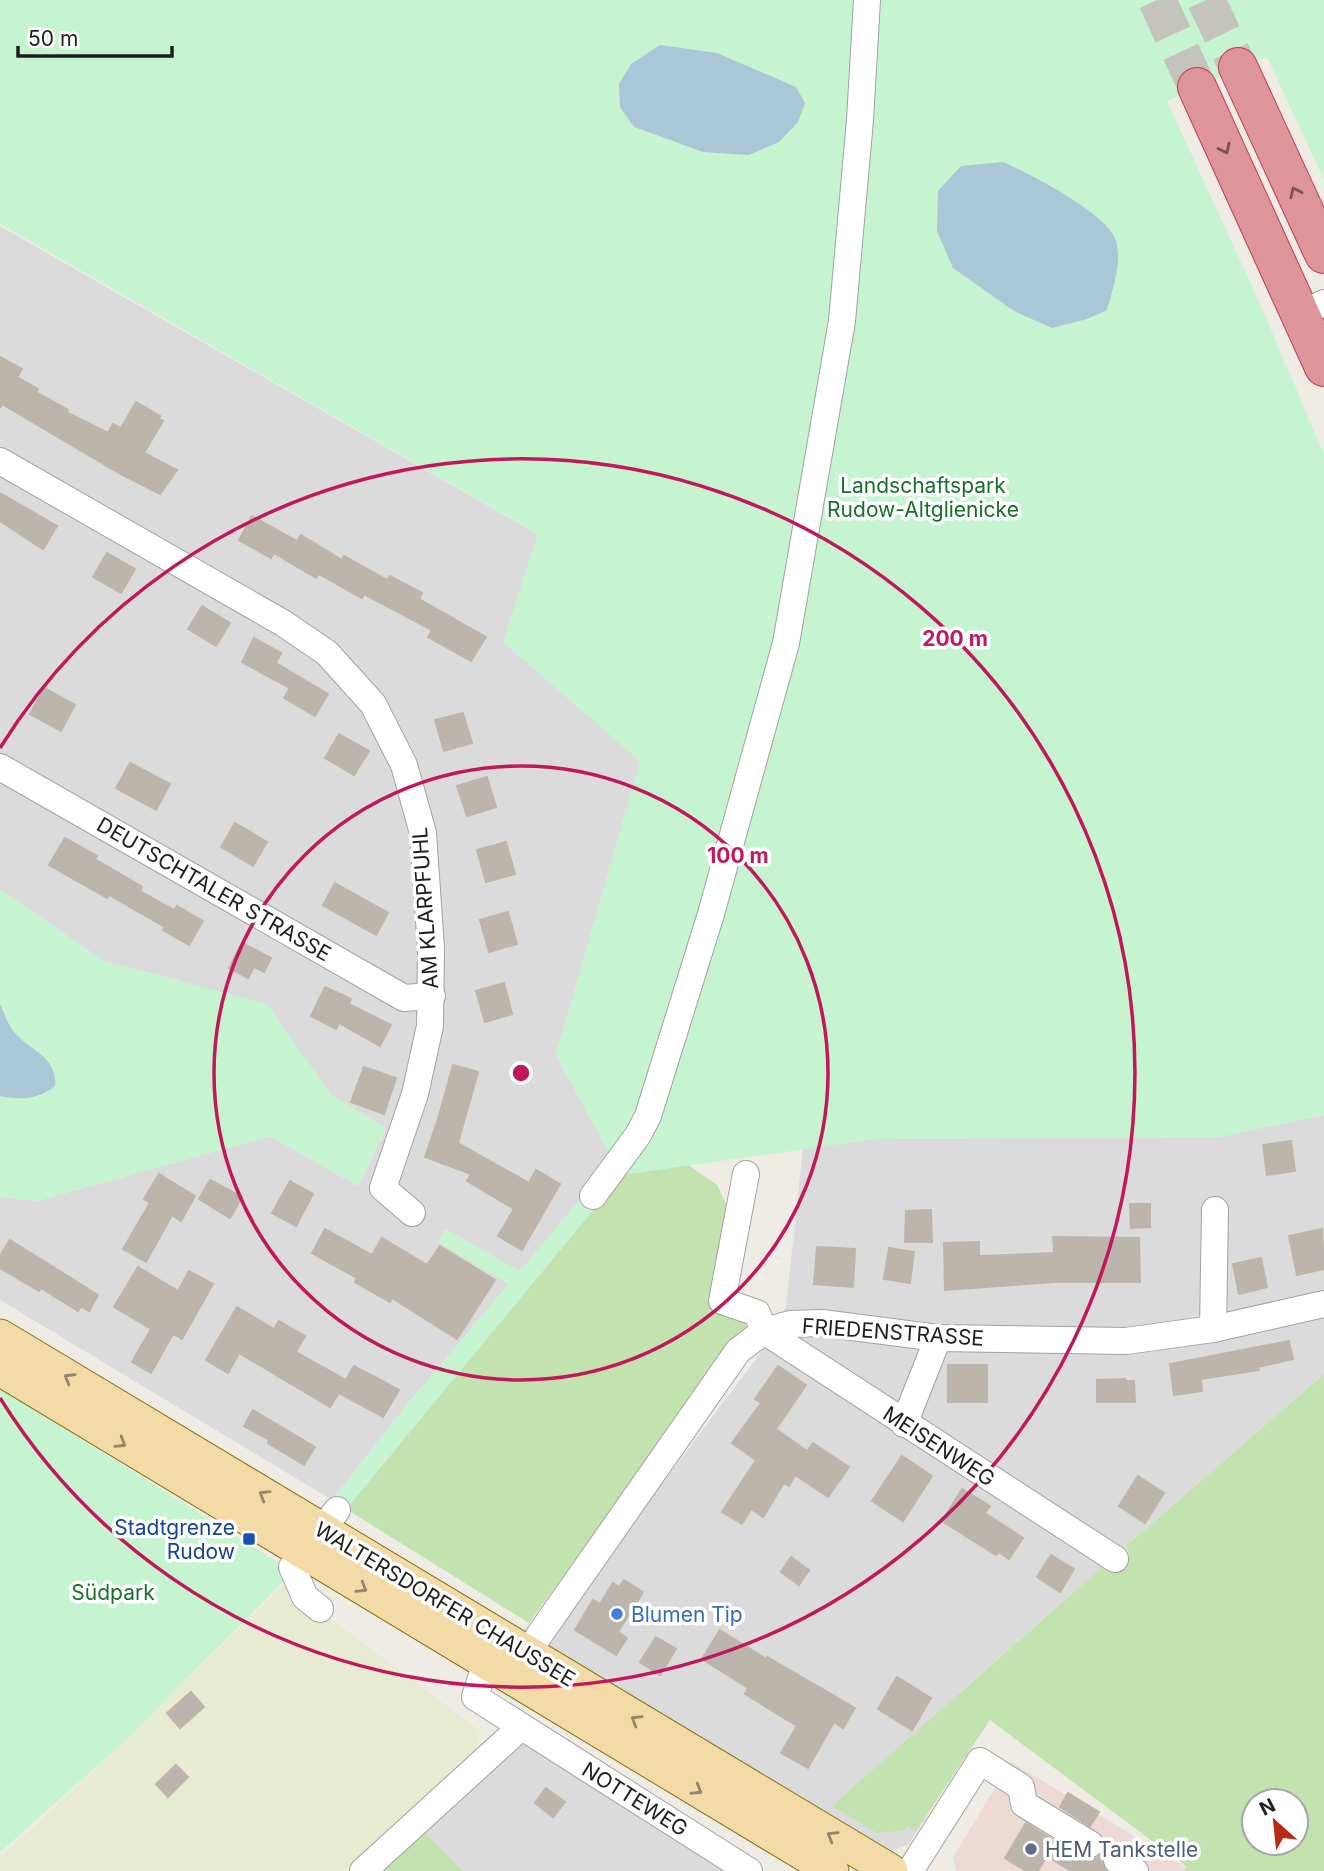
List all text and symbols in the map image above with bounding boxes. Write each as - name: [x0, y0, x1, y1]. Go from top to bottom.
- scale bar: [18, 14, 172, 58]
- text: 50 m: [28, 26, 78, 51]
- one-way arrow: [1217, 142, 1231, 154]
- one-way arrow: [1290, 187, 1304, 199]
- park label: Landschaftspark Rudow-Altglienicke: [827, 473, 1019, 522]
- text: 200 m: [922, 626, 988, 651]
- street label: DEUTSCHTALER STRASSE: [92, 812, 336, 966]
- street label: AM KLARPFUHL: [407, 826, 443, 990]
- text: 100 m: [707, 843, 769, 868]
- centre of rings: [509, 1061, 533, 1085]
- street label: FRIEDENSTRASSE: [801, 1313, 985, 1351]
- one-way arrow: [63, 1373, 76, 1386]
- street label: MEISENWEG: [878, 1401, 1000, 1491]
- one-way arrow: [114, 1434, 127, 1447]
- one-way arrow: [258, 1490, 271, 1503]
- place label: Stadtgrenze Rudow: [114, 1515, 235, 1564]
- street label: WALTERSDORFER CHAUSSEE: [310, 1516, 580, 1692]
- marker: Stadtgrenze Rudow: [241, 1531, 257, 1547]
- one-way arrow: [355, 1579, 368, 1592]
- park label: Südpark: [71, 1580, 155, 1605]
- place label: Blumen Tip: [631, 1602, 743, 1627]
- marker: Blumen Tip: [609, 1606, 625, 1622]
- one-way arrow: [631, 1715, 644, 1728]
- street label: NOTTEWEG: [577, 1757, 693, 1841]
- one-way arrow: [690, 1781, 703, 1794]
- north arrow: [1240, 1787, 1310, 1857]
- text: N: [1256, 1794, 1279, 1821]
- one-way arrow: [826, 1831, 839, 1844]
- place label: HEM Tankstelle: [1045, 1837, 1198, 1862]
- marker: HEM Tankstelle: [1023, 1841, 1039, 1857]

